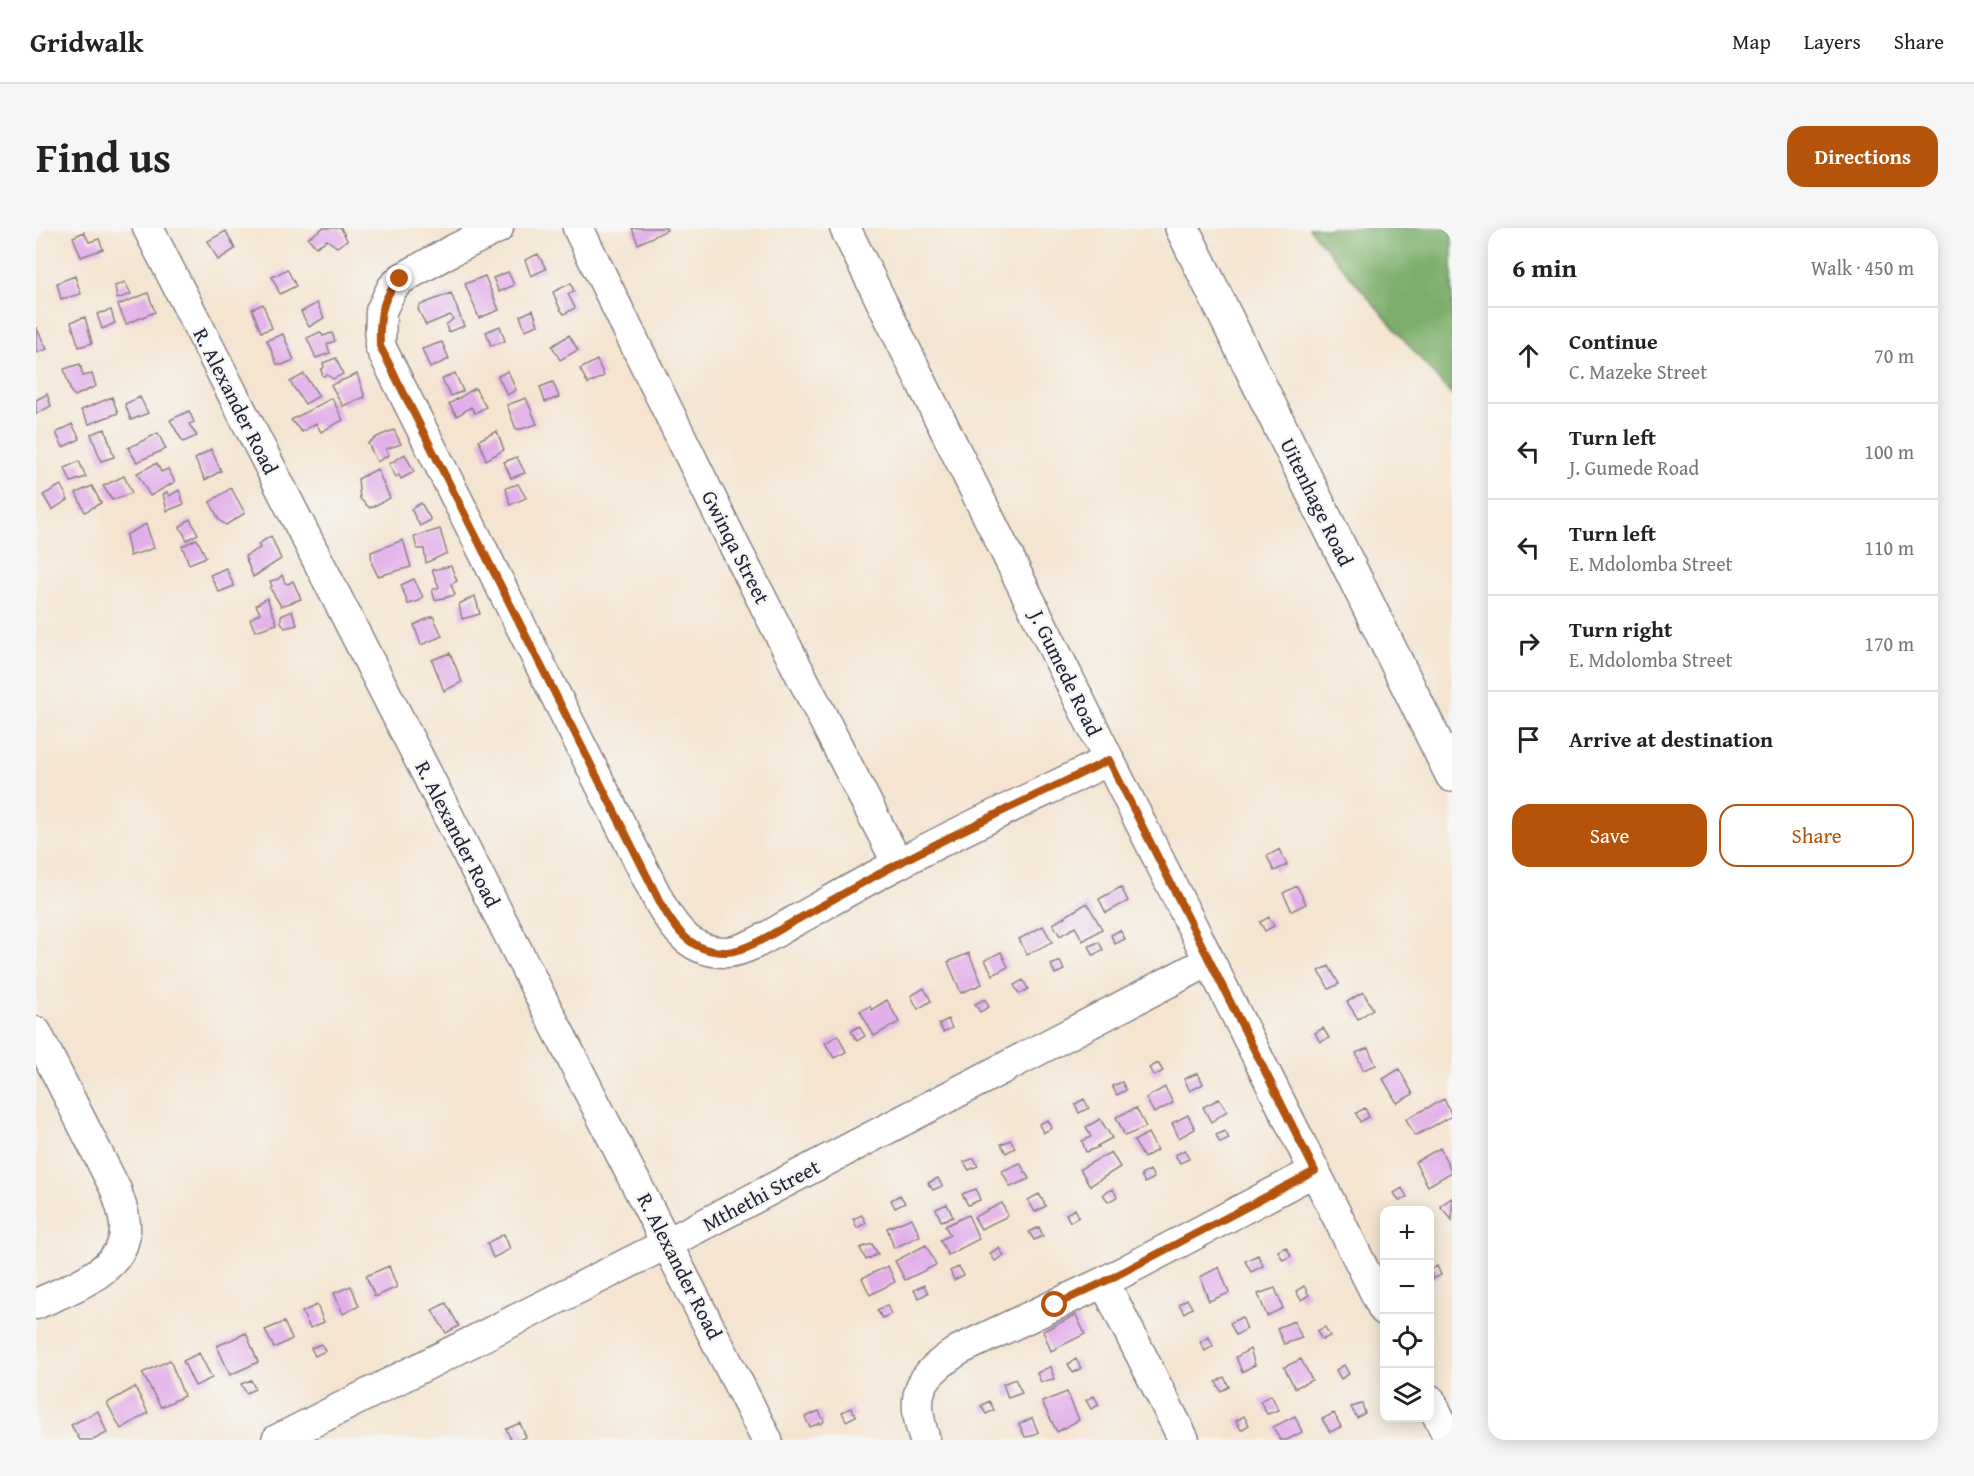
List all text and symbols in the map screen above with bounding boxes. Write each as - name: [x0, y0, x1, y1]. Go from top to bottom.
- text: Gridwalk: [30, 21, 143, 62]
- text: Map: [1732, 26, 1771, 57]
- text: Layers: [1804, 26, 1861, 57]
- text: Share: [1894, 26, 1944, 57]
- text: Find us: [36, 126, 171, 187]
- button: Directions: [1787, 126, 1938, 187]
- text: 6 min: [1512, 248, 1577, 287]
- text: Walk · 450 m: [1811, 253, 1914, 282]
- route end: [386, 265, 412, 291]
- street label: R. Alexander Road: [186, 322, 287, 480]
- text: Continue: [1569, 325, 1658, 357]
- icon: ahead: [1512, 339, 1545, 372]
- text: 70 m: [1874, 341, 1914, 370]
- text: C. Mazeke Street: [1569, 357, 1707, 386]
- text: Turn left: [1569, 421, 1656, 453]
- street label: Uitenhage Road: [1273, 433, 1362, 572]
- icon: left: [1512, 435, 1545, 468]
- text: 100 m: [1864, 437, 1914, 466]
- text: J. Gumede Road: [1569, 453, 1699, 482]
- street label: Gwinqa Street: [694, 485, 778, 610]
- text: Turn left: [1569, 517, 1656, 549]
- icon: left: [1512, 531, 1545, 564]
- text: 110 m: [1864, 533, 1914, 562]
- text: E. Mdolomba Street: [1569, 549, 1733, 578]
- street label: J. Gumede Road: [1021, 602, 1110, 742]
- text: Turn right: [1569, 613, 1672, 645]
- icon: right: [1512, 627, 1545, 660]
- text: 170 m: [1864, 629, 1914, 658]
- text: E. Mdolomba Street: [1569, 645, 1733, 674]
- icon: arrive: [1512, 723, 1545, 756]
- text: Arrive at destination: [1569, 723, 1773, 755]
- street label: R. Alexander Road: [408, 755, 509, 913]
- button: Save: [1512, 804, 1707, 867]
- button: Share: [1719, 804, 1914, 867]
- street label: Mthethi Street: [697, 1151, 826, 1239]
- street label: R. Alexander Road: [630, 1187, 731, 1345]
- map controls: [1380, 1206, 1434, 1422]
- button: +: [1380, 1206, 1434, 1260]
- button: −: [1380, 1260, 1434, 1314]
- route start: [1041, 1291, 1067, 1317]
- button: locate: [1380, 1314, 1434, 1368]
- button: layers: [1380, 1368, 1434, 1422]

